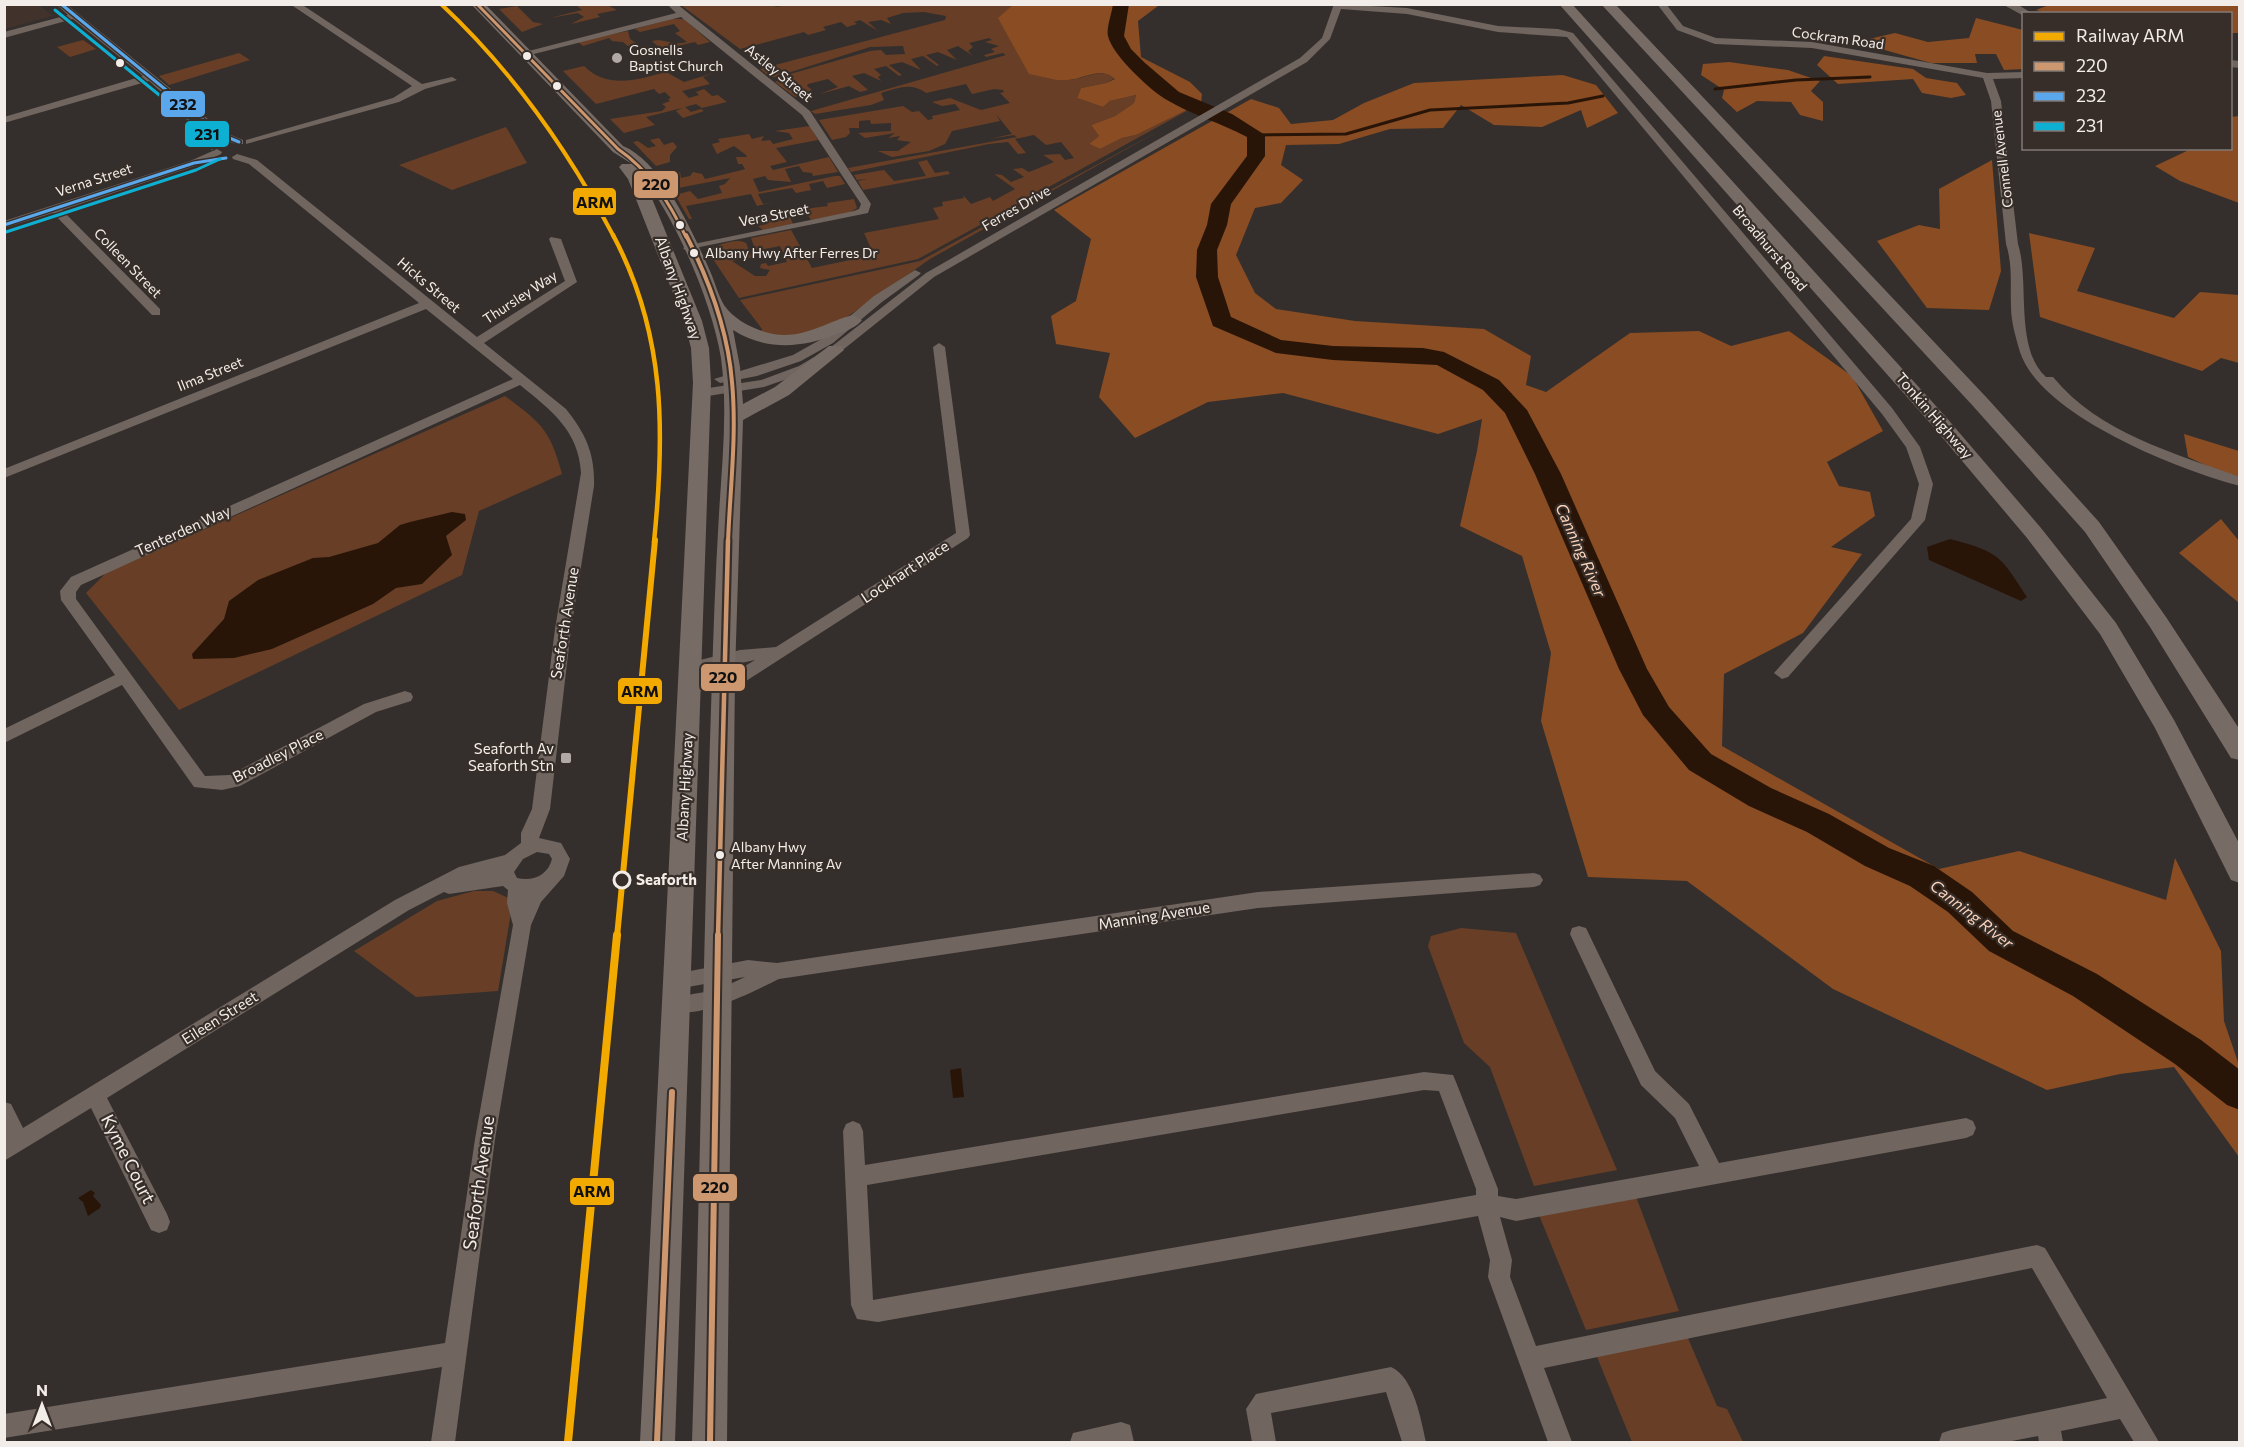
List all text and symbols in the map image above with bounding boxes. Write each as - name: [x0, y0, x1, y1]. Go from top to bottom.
- legend: [2022, 12, 2232, 150]
- street label: Cockram Road: [1791, 23, 1885, 52]
- text: Railway ARM: [2076, 24, 2185, 46]
- street label: Astley Street: [742, 40, 817, 105]
- place label: Gosnells Baptist Church: [629, 41, 723, 74]
- unlabelled marker: [521, 50, 533, 62]
- marker: Gosnells Baptist Church: [610, 51, 624, 65]
- text: 220: [2076, 54, 2108, 76]
- unlabelled marker: [114, 57, 126, 69]
- unlabelled marker: [551, 80, 563, 92]
- text: 232: [2076, 84, 2106, 106]
- line badge: 232: [160, 90, 206, 118]
- text: 232: [169, 94, 197, 113]
- street label: Connell Avenue: [1987, 109, 2016, 209]
- text: 231: [2076, 114, 2104, 136]
- line badge: 231: [184, 120, 230, 148]
- text: 231: [194, 124, 220, 143]
- street label: Verna Street: [54, 159, 134, 200]
- line badge: 220: [633, 170, 679, 199]
- text: 220: [642, 174, 670, 193]
- street label: Ferres Drive: [978, 181, 1053, 234]
- line badge: ARM: [572, 187, 617, 216]
- text: ARM: [576, 192, 614, 211]
- street label: Vera Street: [737, 199, 811, 230]
- street label: Broadhurst Road: [1730, 201, 1811, 294]
- unlabelled marker: [674, 219, 686, 231]
- street label: Colleen Street: [91, 224, 166, 301]
- street label: Albany Highway: [652, 233, 706, 342]
- place label: Albany Hwy After Ferres Dr: [705, 244, 878, 261]
- marker: Albany Hwy After Ferres Dr: [688, 247, 700, 259]
- street label: Hicks Street: [394, 253, 465, 316]
- street label: Thursley Way: [479, 266, 560, 327]
- street label: Ilma Street: [175, 353, 245, 394]
- street label: Tonkin Highway: [1892, 369, 1977, 462]
- water label: Canning River: [1552, 500, 1611, 600]
- street label: Tenterden Way: [132, 501, 233, 559]
- street label: Lockhart Place: [857, 536, 952, 606]
- street label: Seaforth Avenue: [546, 566, 582, 680]
- line badge: 220: [700, 663, 746, 692]
- text: 220: [709, 667, 737, 686]
- line badge: ARM: [617, 677, 663, 705]
- text: ARM: [621, 681, 659, 700]
- street label: Broadley Place: [229, 724, 326, 786]
- street label: Albany Highway: [672, 732, 696, 842]
- place label: Seaforth Av Seaforth Stn: [468, 739, 554, 774]
- marker: Seaforth Av Seaforth Stn: [559, 751, 573, 765]
- place label: Albany Hwy After Manning Av: [731, 838, 842, 872]
- marker: Albany Hwy After Manning Av: [714, 849, 726, 861]
- place label: Seaforth: [636, 870, 697, 888]
- marker: Seaforth: [613, 871, 631, 889]
- water label: Canning River: [1927, 875, 2018, 952]
- street label: Manning Avenue: [1097, 897, 1211, 933]
- street label: Eileen Street: [178, 987, 261, 1048]
- street label: Kyme Court: [97, 1110, 161, 1207]
- street label: Seaforth Avenue: [458, 1114, 498, 1251]
- line badge: 220: [692, 1173, 738, 1202]
- line badge: ARM: [569, 1177, 615, 1206]
- text: 220: [701, 1177, 729, 1196]
- text: ARM: [573, 1181, 611, 1200]
- north arrow: [12, 1375, 72, 1435]
- text: N: [36, 1380, 48, 1399]

